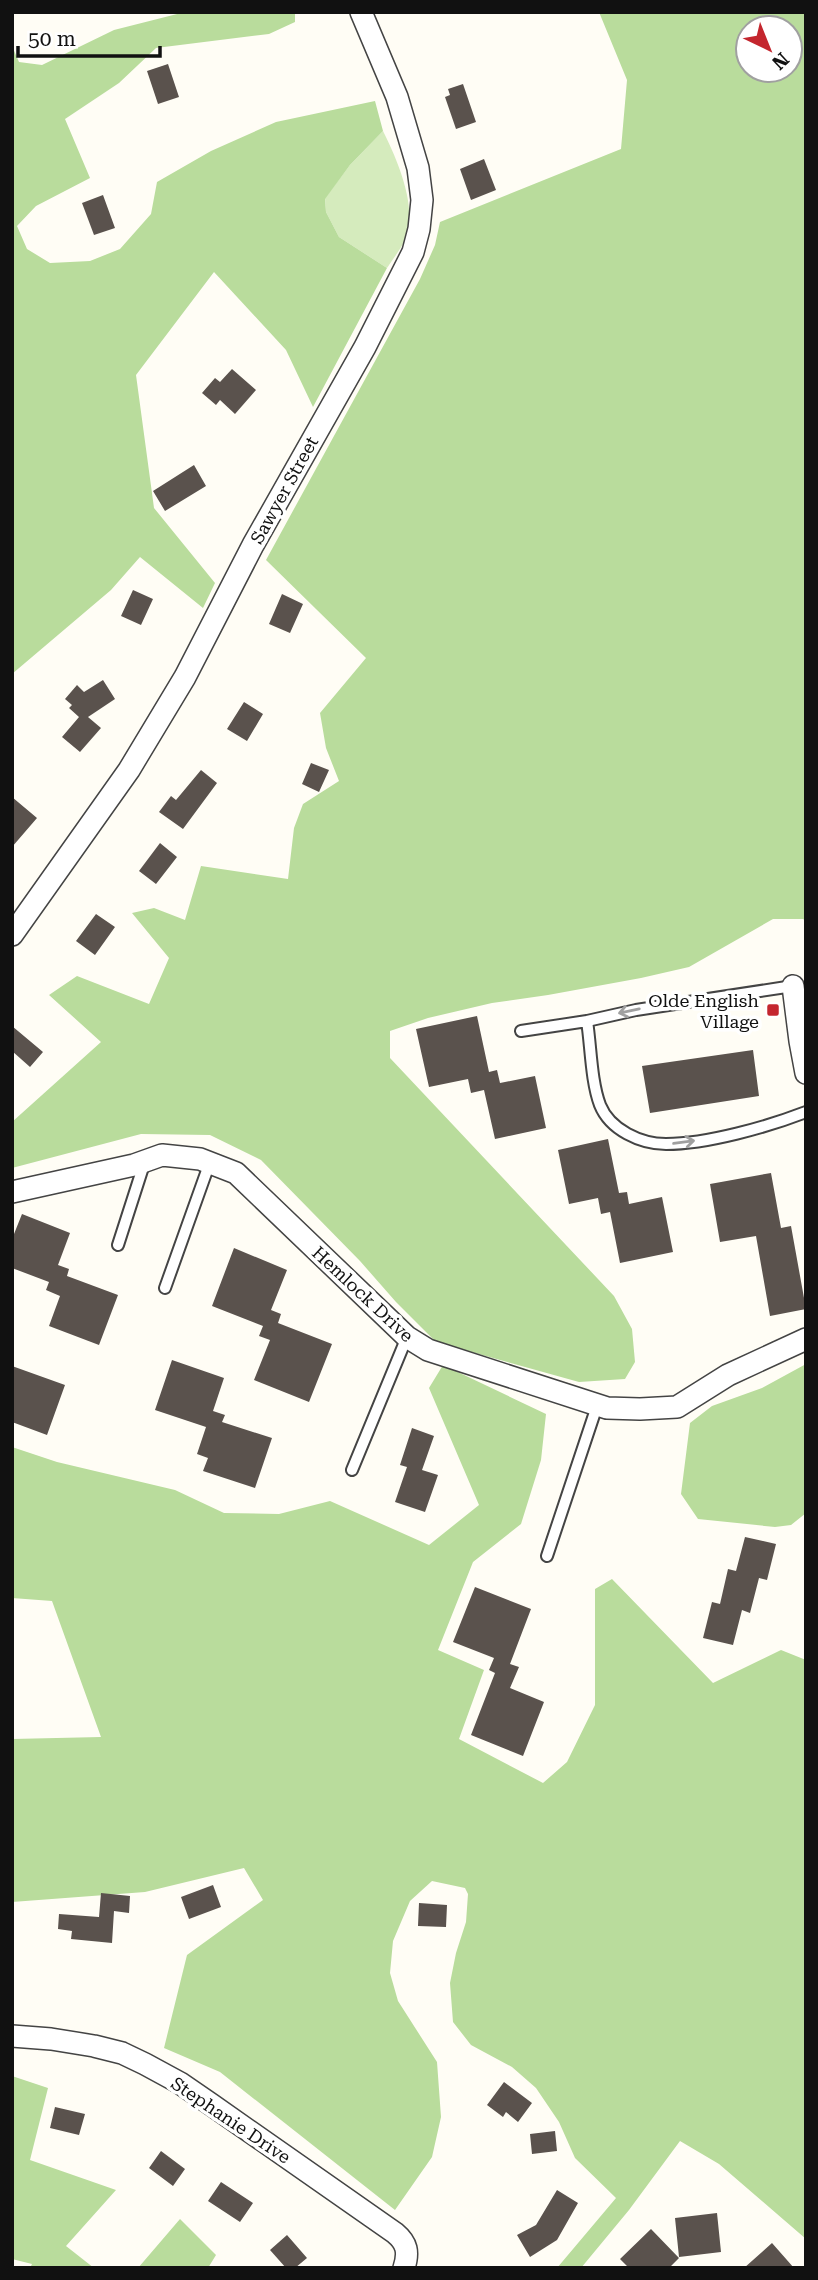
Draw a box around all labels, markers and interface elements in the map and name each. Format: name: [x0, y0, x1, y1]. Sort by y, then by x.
scale bar: [18, 14, 159, 58]
north arrow: [734, 14, 804, 84]
text: 50 m: [28, 27, 76, 51]
text: N: [767, 48, 793, 75]
street label: Sawyer Street: [246, 432, 322, 547]
place label: Olde English Village: [648, 990, 759, 1032]
marker: Olde English Village: [765, 1002, 781, 1018]
one-way arrow: [618, 1005, 641, 1019]
one-way arrow: [673, 1136, 695, 1149]
street label: Hemlock Drive: [308, 1242, 418, 1346]
street label: Stephanie Drive: [167, 2072, 295, 2168]

